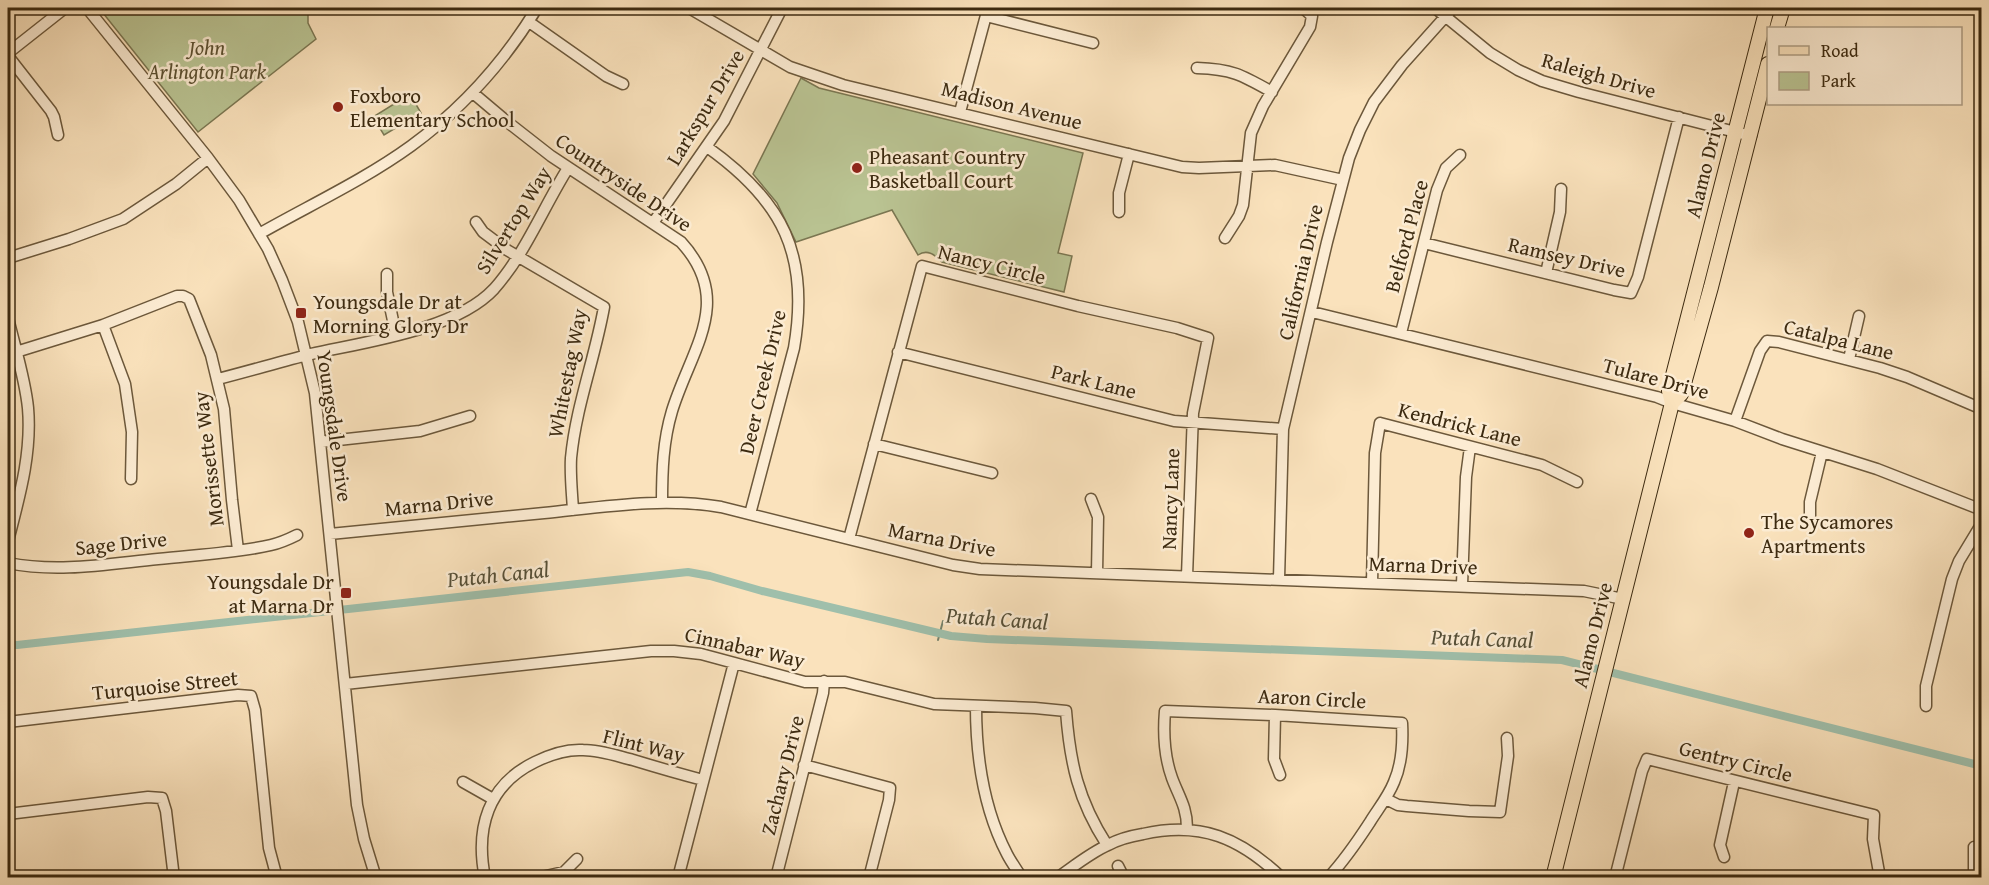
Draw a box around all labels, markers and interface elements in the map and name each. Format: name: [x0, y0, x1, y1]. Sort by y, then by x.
legend: [1767, 27, 1962, 105]
park label: John Arlington Park: [147, 32, 267, 87]
text: Road: [1821, 37, 1859, 64]
street label: Larkspur Drive: [658, 43, 752, 171]
street label: Raleigh Drive: [1538, 44, 1660, 106]
text: Park: [1821, 67, 1857, 94]
street label: Madison Avenue: [938, 73, 1086, 138]
place label: Foxboro Elementary School: [350, 80, 515, 135]
marker: Foxboro Elementary School: [331, 100, 345, 114]
street label: Alamo Drive: [1677, 109, 1733, 221]
street label: Countryside Drive: [549, 125, 699, 239]
place label: Pheasant Country Basketball Court: [869, 141, 1026, 196]
street label: Silvertop Way: [468, 160, 559, 280]
marker: Pheasant Country Basketball Court: [850, 161, 864, 175]
street label: Belford Place: [1376, 176, 1436, 296]
street label: California Drive: [1269, 201, 1331, 343]
street label: Ramsey Drive: [1505, 228, 1629, 286]
street label: Nancy Circle: [935, 236, 1049, 292]
place label: Youngsdale Dr at Morning Glory Dr: [313, 286, 469, 341]
street label: Whitestag Way: [539, 305, 595, 440]
marker: Youngsdale Dr at Morning Glory Dr: [294, 306, 308, 320]
street label: Deer Creek Drive: [730, 306, 794, 457]
street label: Catalpa Lane: [1781, 310, 1897, 368]
street label: Youngsdale Drive: [309, 348, 361, 504]
street label: Tulare Drive: [1599, 349, 1713, 407]
street label: Park Lane: [1048, 355, 1140, 407]
street label: Morissette Way: [184, 389, 232, 528]
street label: Kendrick Lane: [1395, 394, 1525, 454]
street label: Nancy Lane: [1153, 448, 1187, 550]
street label: Marna Drive: [383, 482, 495, 524]
place label: The Sycamores Apartments: [1761, 506, 1893, 561]
street label: Marna Drive: [885, 513, 999, 565]
street label: Sage Drive: [74, 523, 169, 563]
marker: The Sycamores Apartments: [1742, 526, 1756, 540]
street label: Marna Drive: [1368, 548, 1478, 582]
water label: Putah Canal: [444, 553, 551, 595]
place label: Youngsdale Dr at Marna Dr: [207, 566, 334, 621]
street label: Alamo Drive: [1564, 579, 1620, 691]
marker: Youngsdale Dr at Marna Dr: [339, 586, 353, 600]
water label: Putah Canal: [944, 598, 1049, 638]
street label: Cinnabar Way: [682, 618, 809, 676]
water label: Putah Canal: [1429, 620, 1534, 656]
street label: Turquoise Street: [91, 662, 240, 708]
street label: Aaron Circle: [1257, 680, 1367, 716]
street label: Zachary Drive: [752, 712, 812, 838]
street label: Flint Way: [600, 720, 689, 770]
street label: Gentry Circle: [1676, 732, 1796, 790]

